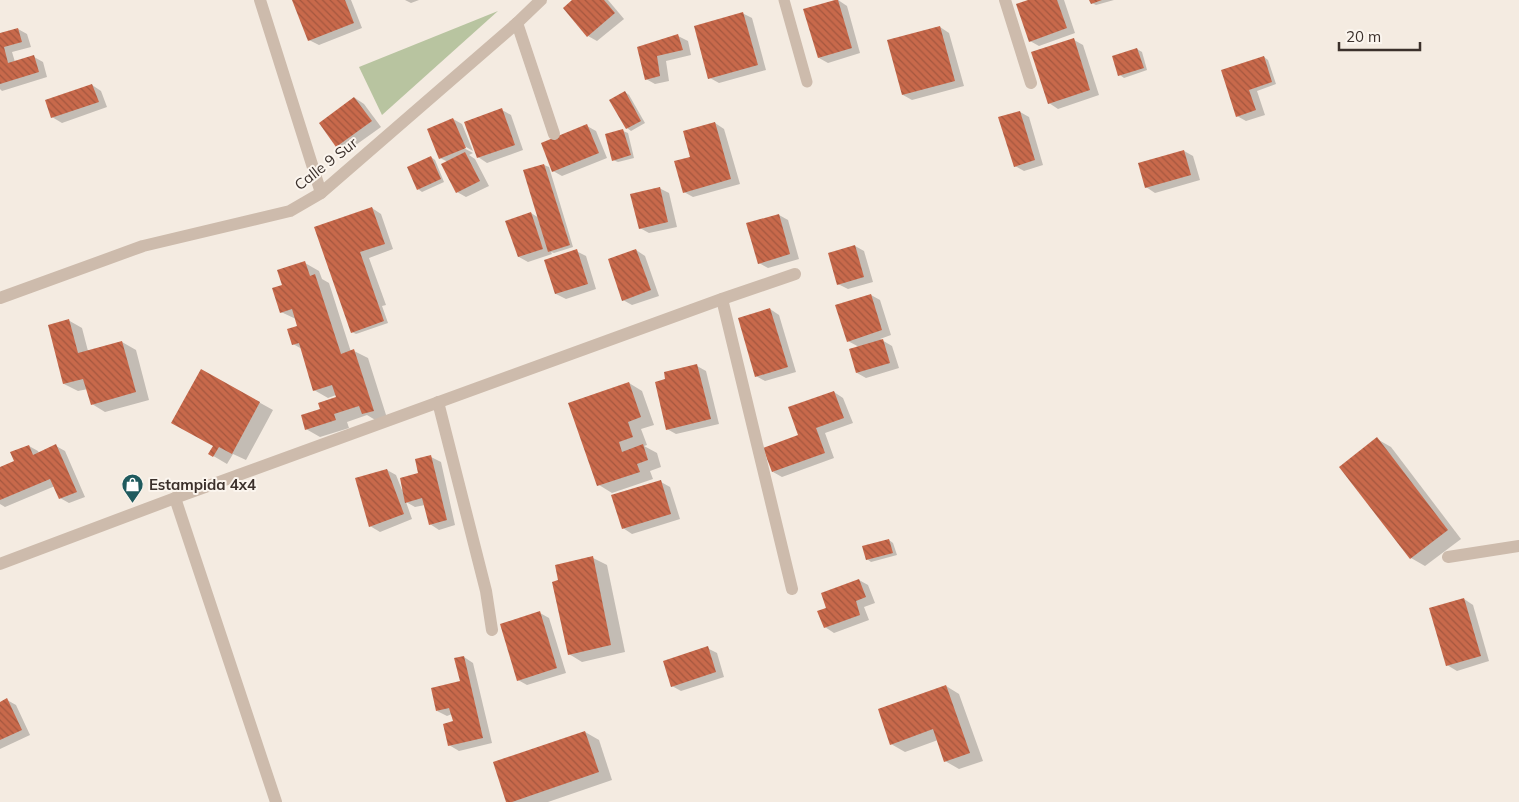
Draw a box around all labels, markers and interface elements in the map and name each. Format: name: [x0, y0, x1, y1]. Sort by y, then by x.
scale bar: [1339, 20, 1420, 52]
text: 20 m: [1346, 27, 1381, 46]
street label: Calle 9 Sur: [290, 133, 361, 194]
shop icon: Estampida 4x4: [121, 473, 145, 504]
place label: Estampida 4x4: [149, 475, 256, 494]

